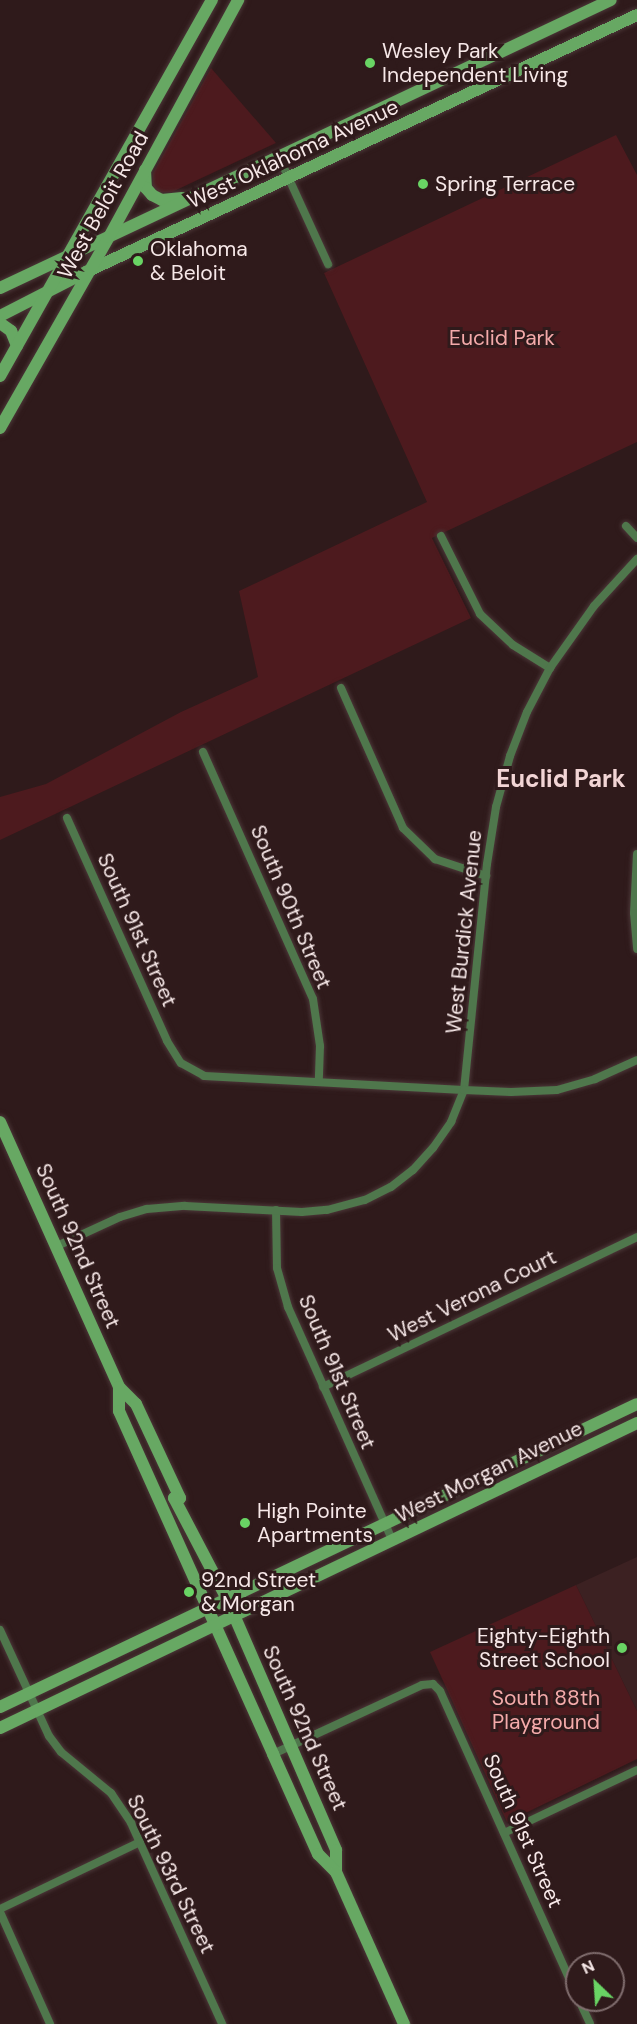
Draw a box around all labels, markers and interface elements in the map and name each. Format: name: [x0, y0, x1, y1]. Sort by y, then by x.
place label: Wesley Park Independent Living: [382, 38, 568, 88]
marker: Wesley Park Independent Living: [363, 56, 377, 70]
street label: West Oklahoma Avenue: [184, 94, 402, 214]
street label: West Beloit Road: [52, 127, 154, 283]
place label: Spring Terrace: [435, 171, 575, 197]
marker: Spring Terrace: [416, 177, 430, 191]
place label: Oklahoma & Beloit: [150, 236, 248, 286]
marker: Oklahoma & Beloit: [131, 254, 145, 268]
park label: Euclid Park: [449, 325, 555, 351]
district label: Euclid Park: [496, 765, 626, 793]
street label: South 90th Street: [245, 821, 337, 993]
street label: West Burdick Avenue: [441, 829, 487, 1035]
street label: South 91st Street: [92, 849, 182, 1011]
street label: South 92nd Street: [30, 1160, 126, 1332]
street label: West Verona Court: [384, 1244, 560, 1348]
street label: South 91st Street: [293, 1291, 381, 1453]
street label: West Morgan Avenue: [391, 1416, 587, 1528]
place label: High Pointe Apartments: [257, 1498, 373, 1548]
marker: High Pointe Apartments: [238, 1516, 252, 1530]
place label: 92nd Street & Morgan: [201, 1567, 316, 1617]
marker: 92nd Street & Morgan: [182, 1585, 196, 1599]
place label: Eighty-Eighth Street School: [477, 1623, 610, 1673]
marker: Eighty-Eighth Street School: [615, 1641, 629, 1655]
street label: South 92nd Street: [257, 1642, 353, 1814]
park label: South 88th Playground: [492, 1685, 600, 1735]
street label: South 91st Street: [478, 1750, 568, 1912]
street label: South 93rd Street: [122, 1791, 220, 1957]
north arrow: [565, 1952, 625, 2012]
text: N: [578, 1955, 598, 1979]

